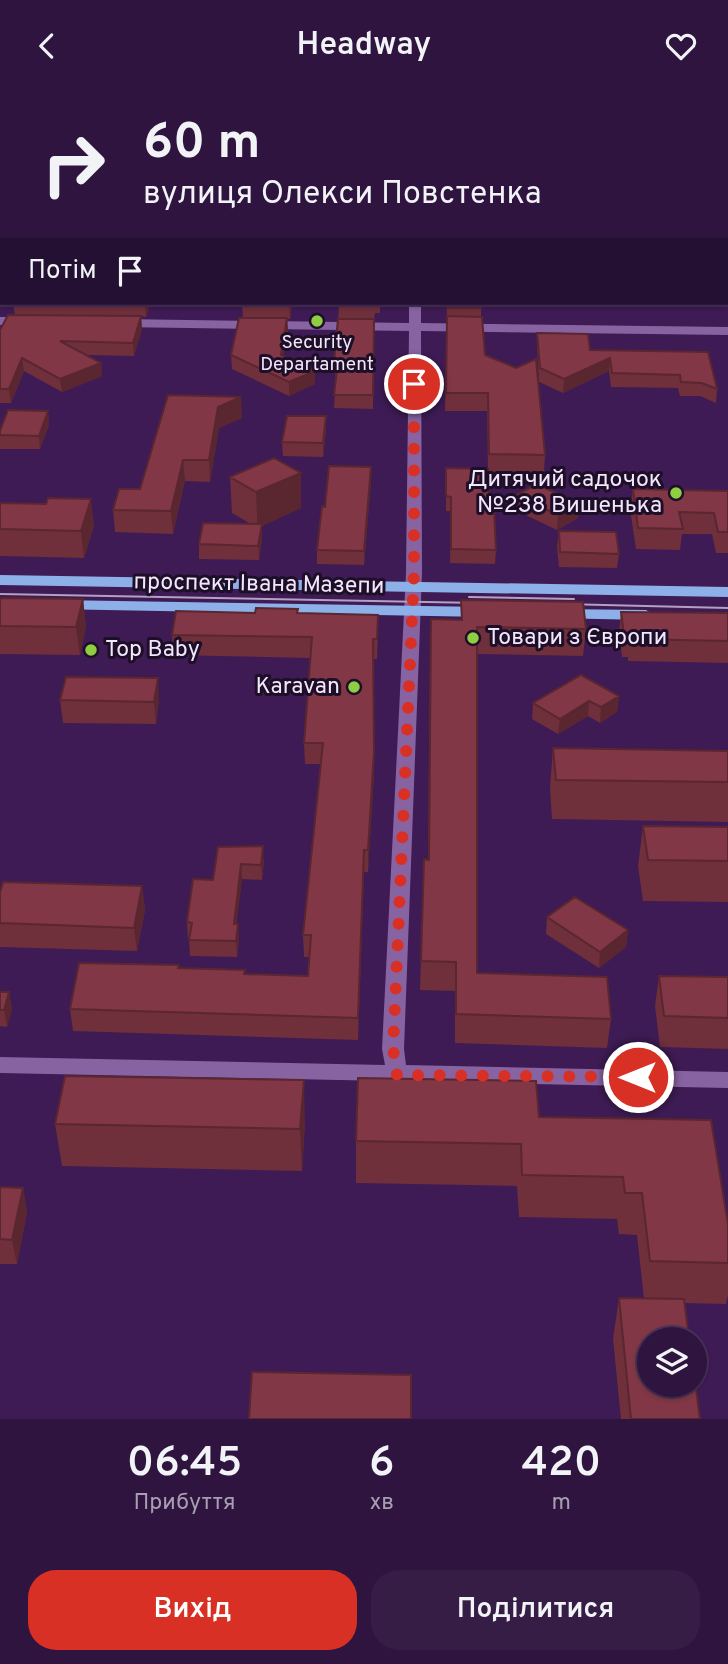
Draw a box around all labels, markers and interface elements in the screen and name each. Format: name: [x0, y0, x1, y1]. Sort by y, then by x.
text: Headway: [297, 26, 431, 66]
icon: back: [28, 27, 66, 65]
icon: heart: [662, 27, 700, 65]
text: 60 m: [143, 114, 261, 176]
icon: right: [28, 119, 119, 210]
text: вулиця Олекси Повстенка: [143, 175, 542, 215]
icon: arrive: [111, 252, 149, 290]
text: Потім: [28, 255, 97, 288]
marker: Security Departament: [309, 313, 325, 329]
place label: Security Departament: [260, 331, 374, 377]
pin: [384, 354, 444, 414]
icon: arrive: [395, 365, 433, 403]
place label: Дитячий садочок №238 Вишенька: [468, 466, 662, 521]
marker: Дитячий садочок №238 Вишенька: [668, 485, 684, 501]
street label: проспект Івана Мазепи: [133, 568, 385, 602]
place label: Товари з Європи: [487, 624, 667, 653]
marker: Товари з Європи: [465, 630, 481, 646]
place label: Top Baby: [105, 636, 200, 665]
marker: Top Baby: [83, 642, 99, 658]
place label: Karavan: [256, 673, 340, 702]
marker: Karavan: [346, 679, 362, 695]
position arrow: [601, 1040, 675, 1114]
map controls: [637, 1327, 707, 1397]
button: layers: [637, 1327, 707, 1397]
text: 06:45: [127, 1438, 242, 1491]
text: 6: [369, 1438, 395, 1491]
text: 420: [521, 1438, 601, 1491]
text: Прибуття: [133, 1489, 236, 1518]
text: хв: [369, 1489, 394, 1518]
text: m: [552, 1489, 571, 1518]
button: Вихід: [28, 1570, 357, 1650]
button: Поділитися: [371, 1570, 700, 1650]

